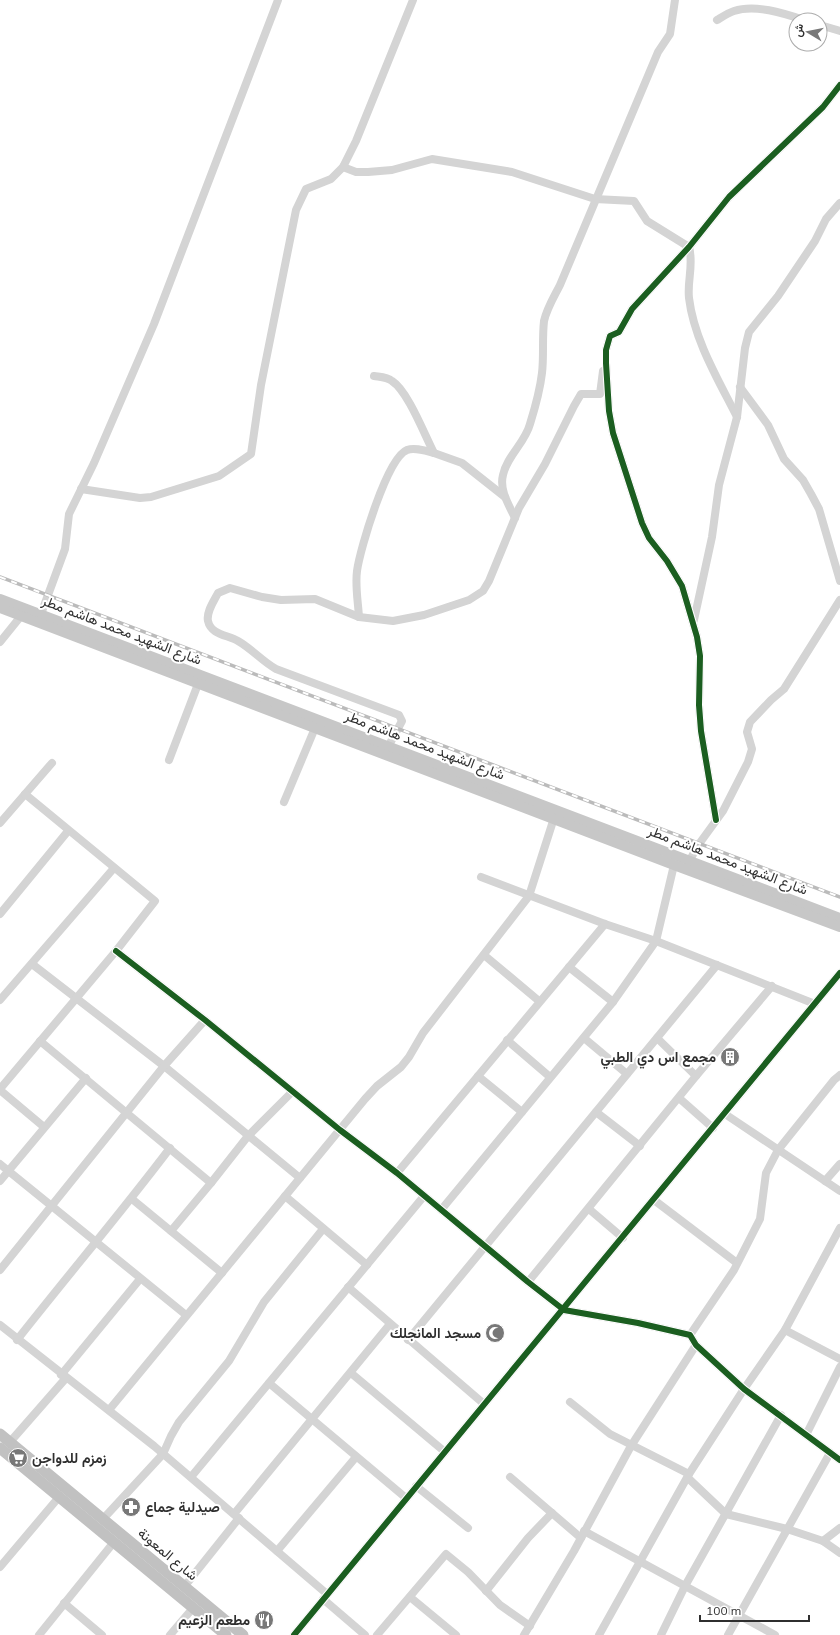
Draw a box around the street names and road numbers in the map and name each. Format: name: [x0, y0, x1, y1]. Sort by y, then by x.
street label: شارع الشهيد محمد هاشم مطر: [38, 591, 204, 671]
street label: شارع الشهيد محمد هاشم مطر: [341, 706, 507, 786]
street label: شارع الشهيد محمد هاشم مطر: [644, 821, 810, 901]
street label: شارع المعونة: [133, 1524, 202, 1586]

